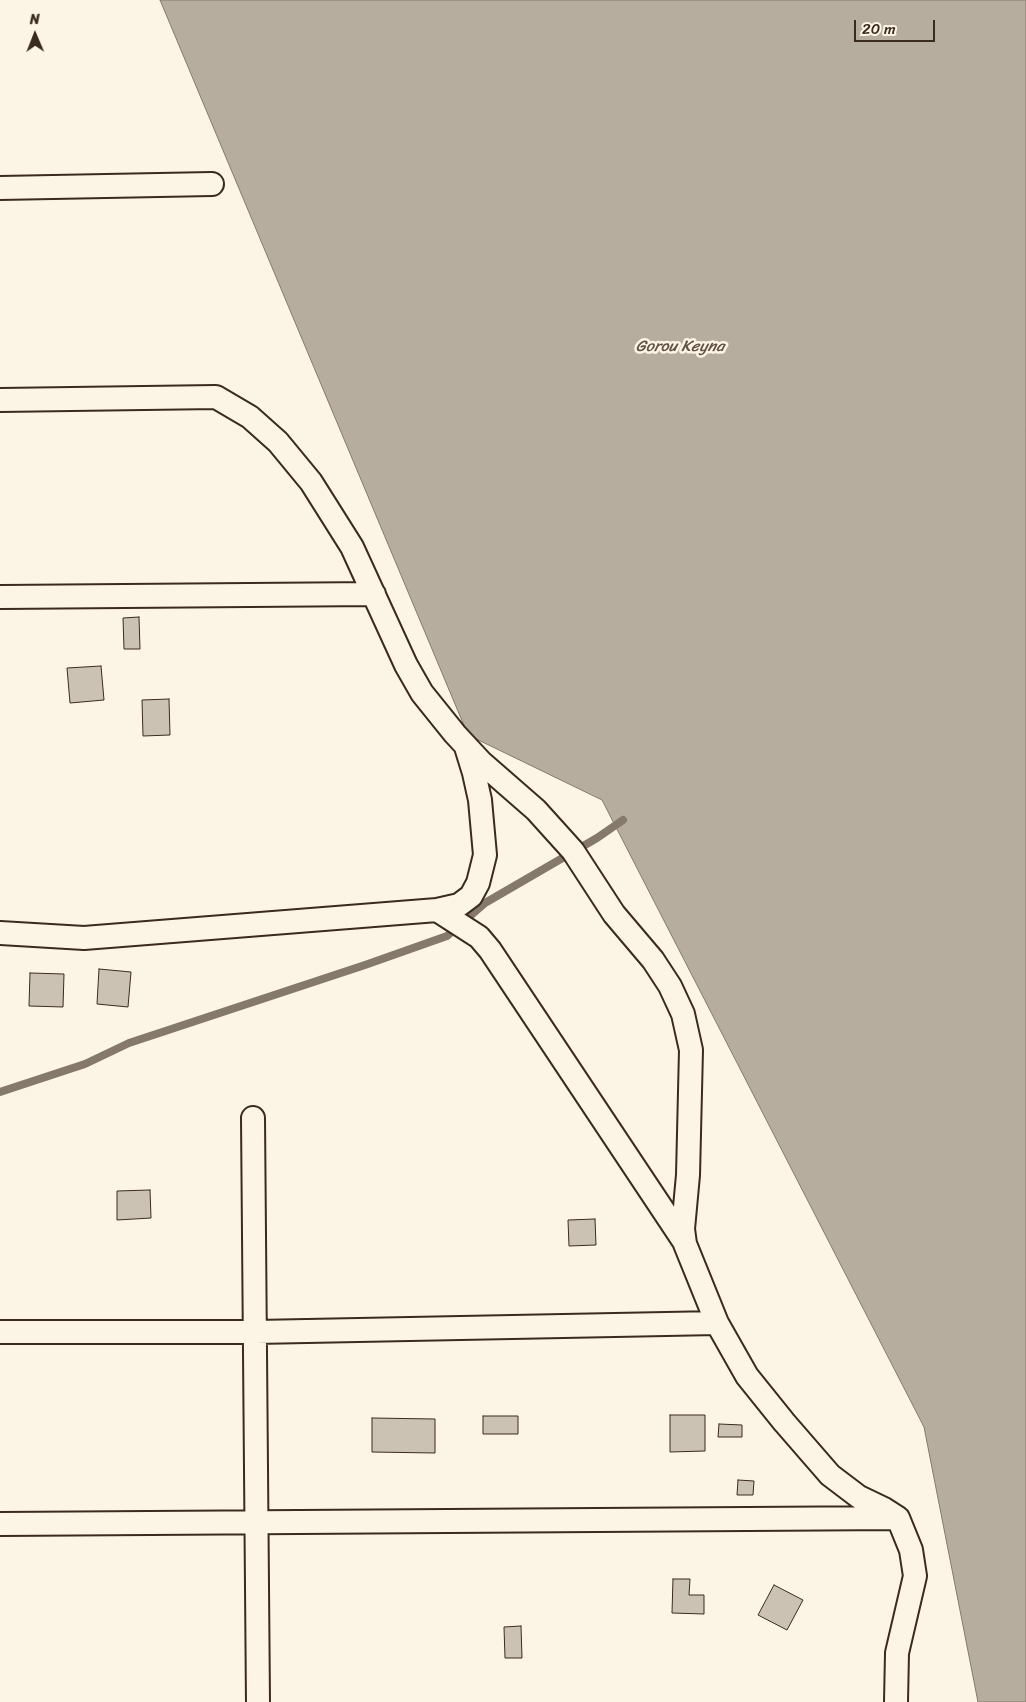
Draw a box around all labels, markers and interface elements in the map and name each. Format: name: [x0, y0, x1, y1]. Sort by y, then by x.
text: N: [30, 7, 40, 32]
north arrow: [10, 10, 60, 60]
scale bar: [856, 10, 937, 42]
text: 20 m: [862, 16, 896, 42]
water label: Gorou Keyna: [636, 337, 724, 357]

